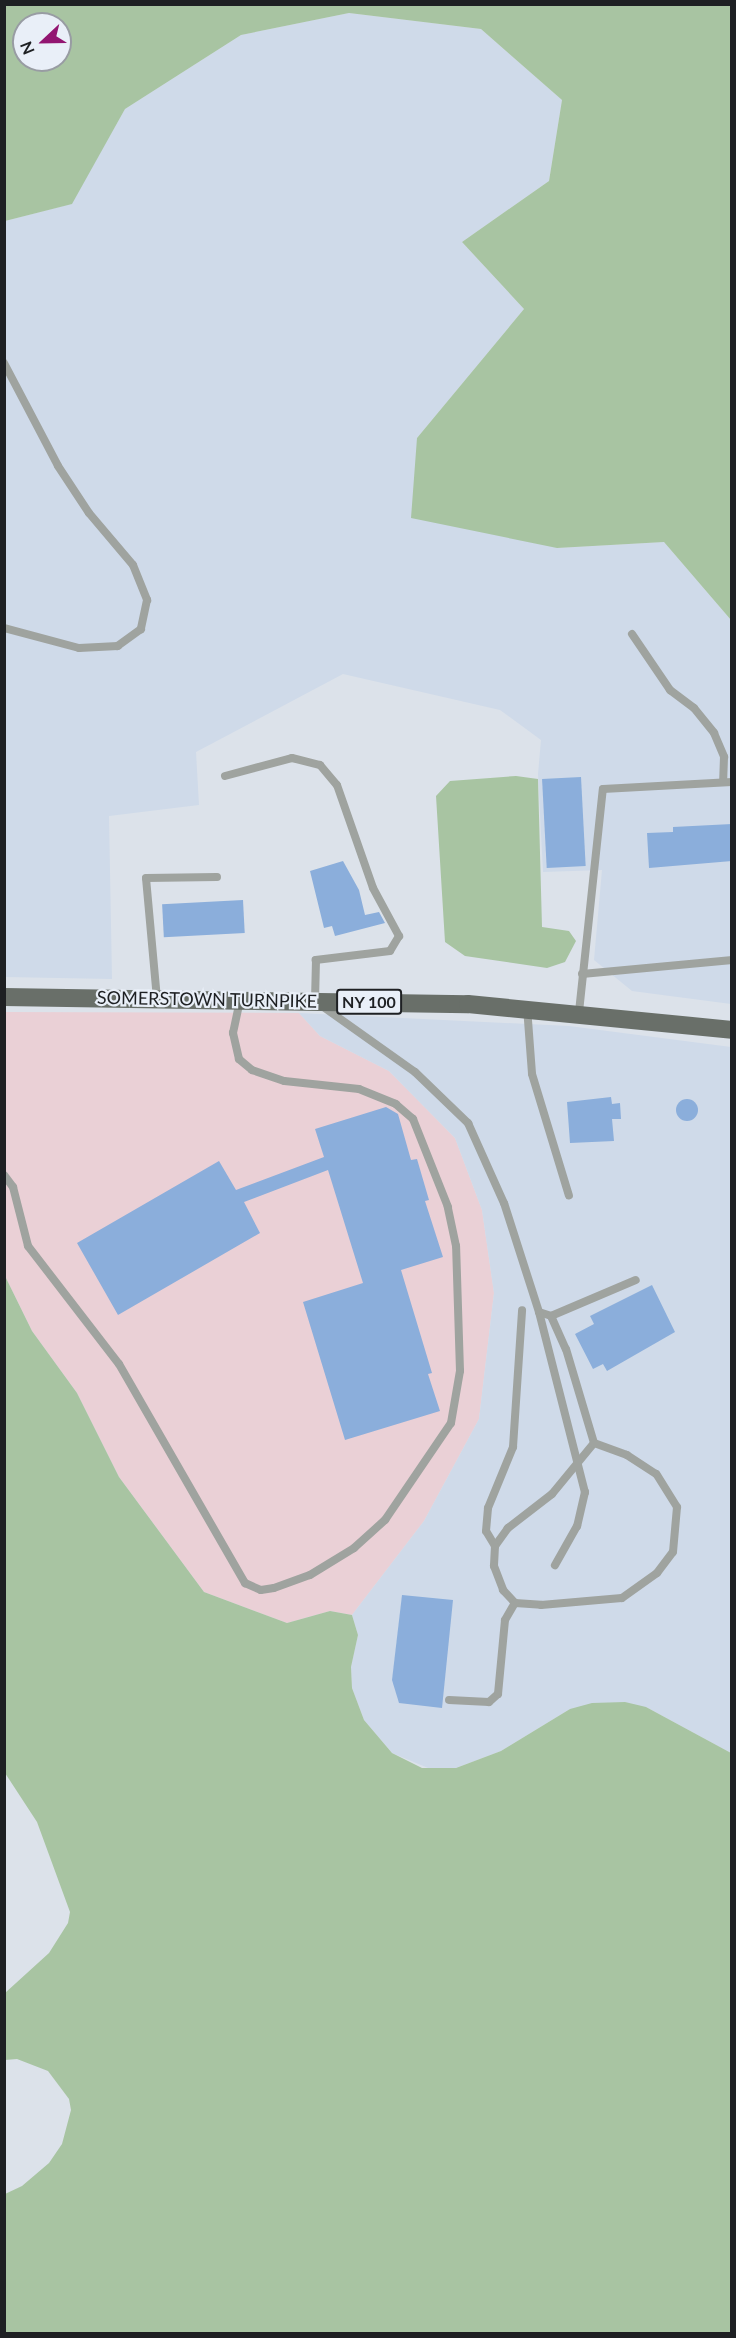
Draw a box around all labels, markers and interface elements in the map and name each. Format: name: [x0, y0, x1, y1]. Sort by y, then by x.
north arrow: [12, 12, 72, 72]
text: N: [16, 39, 38, 57]
street label: SOMERSTOWN TURNPIKE: [97, 986, 317, 1012]
road number: NY 100: [334, 989, 404, 1015]

